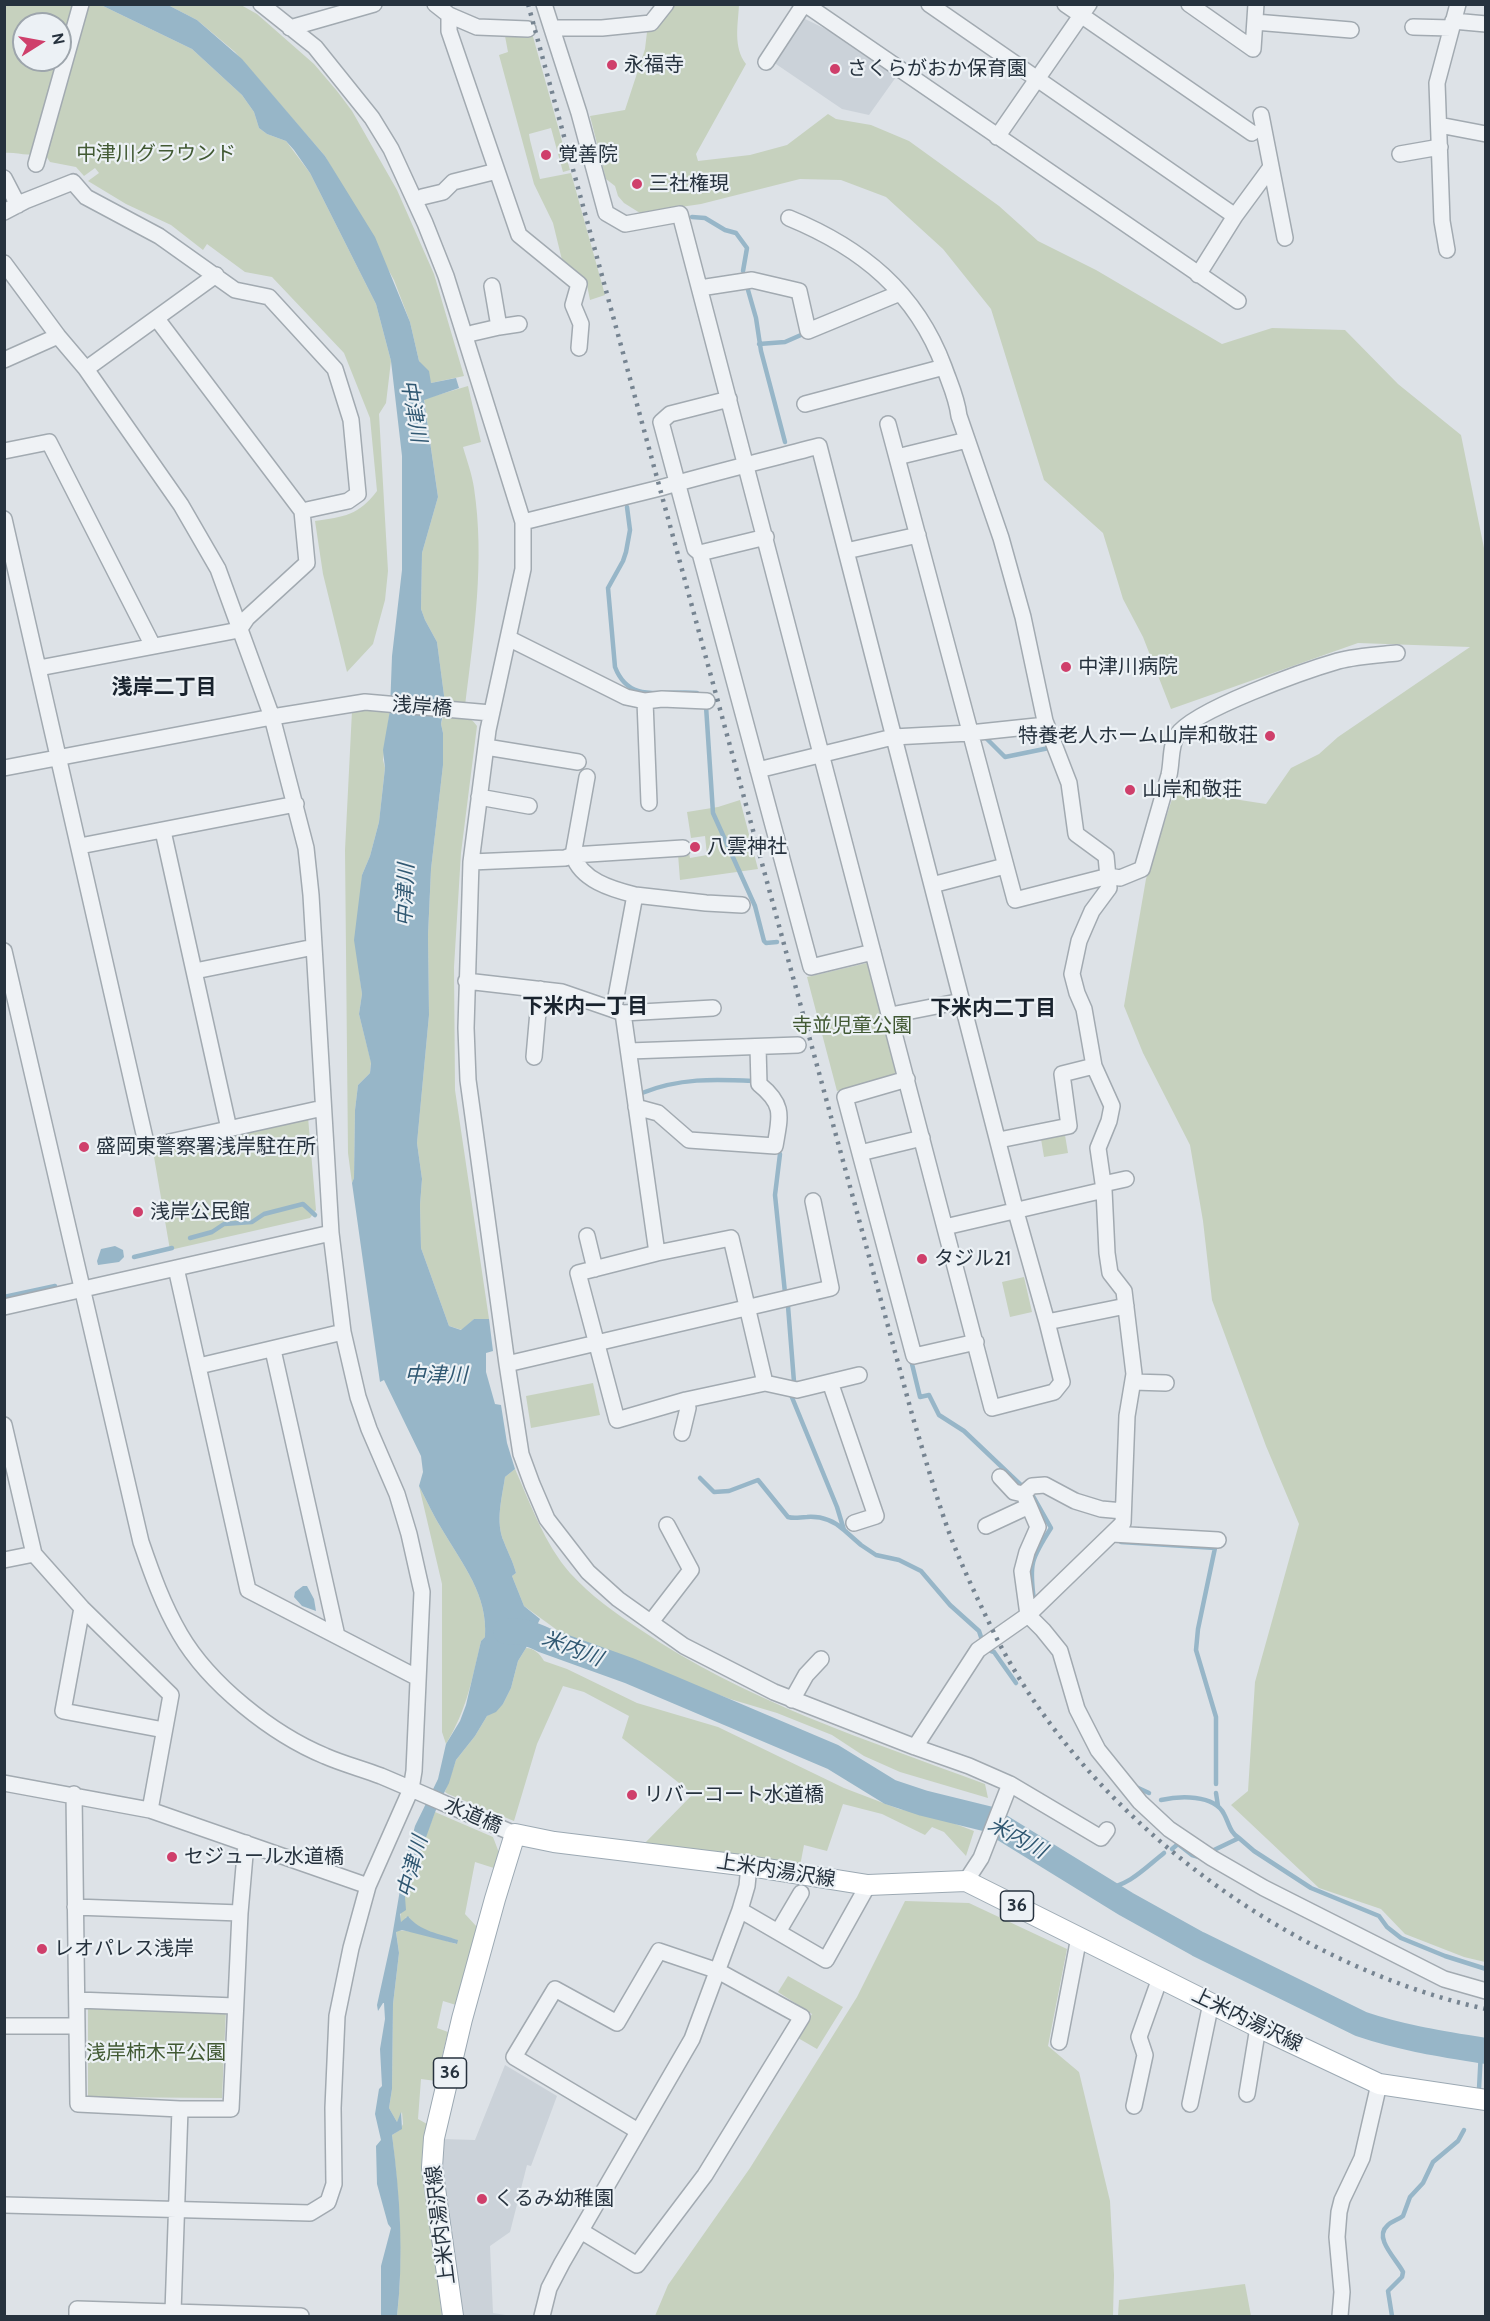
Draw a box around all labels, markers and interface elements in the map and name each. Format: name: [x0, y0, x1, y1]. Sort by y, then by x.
north arrow: [12, 12, 72, 72]
text: N: [48, 31, 69, 46]
place label: 永福寺: [624, 53, 684, 77]
place label: さくらがおか保育園: [847, 57, 1027, 81]
marker: 永福寺: [605, 58, 619, 72]
marker: さくらがおか保育園: [828, 62, 842, 76]
park label: 中津川グラウンド: [76, 142, 236, 166]
place label: 覚善院: [558, 143, 618, 167]
marker: 覚善院: [539, 148, 553, 162]
place label: 三社権現: [649, 172, 729, 196]
marker: 三社権現: [630, 177, 644, 191]
water label: 中津川: [395, 378, 431, 444]
place label: 中津川病院: [1078, 655, 1178, 679]
marker: 中津川病院: [1059, 660, 1073, 674]
district label: 浅岸二丁目: [112, 675, 216, 701]
street label: 浅岸橋: [391, 692, 453, 722]
place label: 特養老人ホーム山岸和敬荘: [1018, 724, 1258, 748]
marker: 特養老人ホーム山岸和敬荘: [1263, 729, 1277, 743]
place label: 山岸和敬荘: [1142, 778, 1242, 802]
marker: 山岸和敬荘: [1123, 783, 1137, 797]
place label: 八雲神社: [707, 835, 787, 859]
marker: 八雲神社: [688, 840, 702, 854]
water label: 中津川: [392, 863, 420, 927]
district label: 下米内一丁目: [522, 994, 648, 1020]
district label: 下米内二丁目: [930, 996, 1056, 1022]
park label: 寺並児童公園: [792, 1014, 912, 1038]
place label: 盛岡東警察署浅岸駐在所: [96, 1135, 316, 1159]
marker: 盛岡東警察署浅岸駐在所: [77, 1140, 91, 1154]
place label: 浅岸公民館: [150, 1200, 250, 1224]
marker: 浅岸公民館: [131, 1205, 145, 1219]
place label: タジル21: [934, 1247, 1011, 1271]
marker: タジル21: [915, 1252, 929, 1266]
water label: 中津川: [405, 1363, 467, 1389]
water label: 米内川: [538, 1626, 606, 1672]
place label: リバーコート水道橋: [644, 1783, 824, 1807]
marker: リバーコート水道橋: [625, 1788, 639, 1802]
street label: 水道橋: [441, 1793, 505, 1839]
water label: 米内川: [983, 1812, 1051, 1864]
water label: 中津川: [393, 1833, 433, 1901]
place label: セジュール水道橋: [184, 1845, 344, 1869]
marker: セジュール水道橋: [165, 1850, 179, 1864]
street label: 上米内湯沢線: [715, 1850, 837, 1892]
road number: 36: [1000, 1891, 1034, 1921]
place label: レオパレス浅岸: [54, 1937, 194, 1961]
marker: レオパレス浅岸: [35, 1942, 49, 1956]
street label: 上米内湯沢線: [1188, 1983, 1306, 2057]
park label: 浅岸柿木平公園: [86, 2041, 226, 2065]
road number: 36: [434, 2058, 466, 2088]
street label: 上米内湯沢線: [422, 2164, 460, 2286]
place label: くるみ幼稚園: [494, 2187, 614, 2211]
marker: くるみ幼稚園: [475, 2192, 489, 2206]

